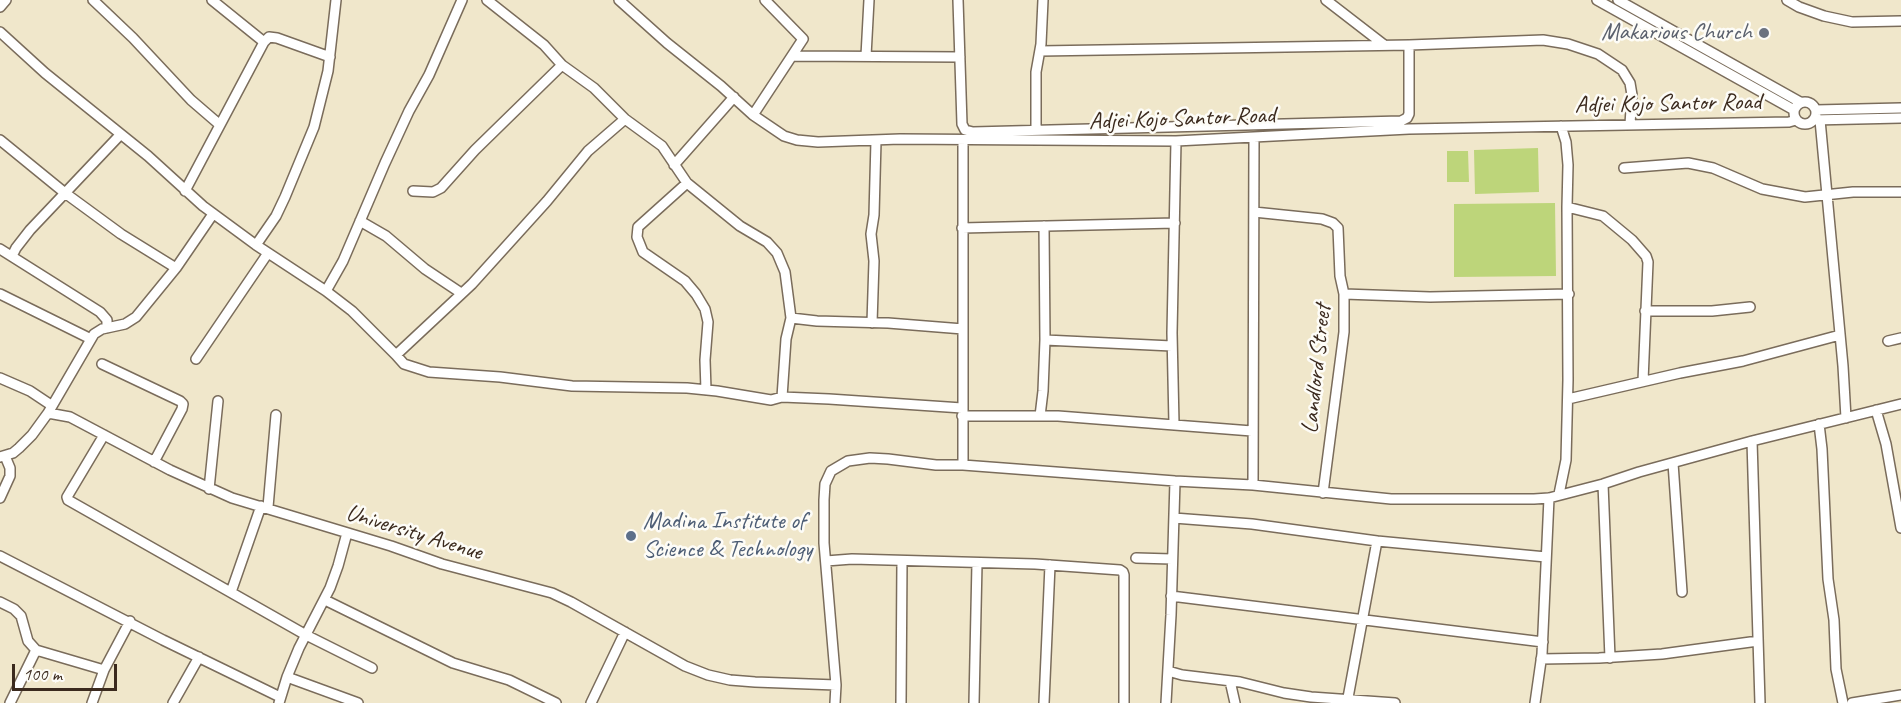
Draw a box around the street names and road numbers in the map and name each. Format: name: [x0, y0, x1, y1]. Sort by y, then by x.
street label: Adjei Kojo Santor Road: [1575, 88, 1761, 120]
street label: Adjei Kojo Santor Road: [1088, 101, 1276, 137]
street label: Landlord Street: [1296, 303, 1338, 435]
street label: University Avenue: [342, 499, 486, 567]

